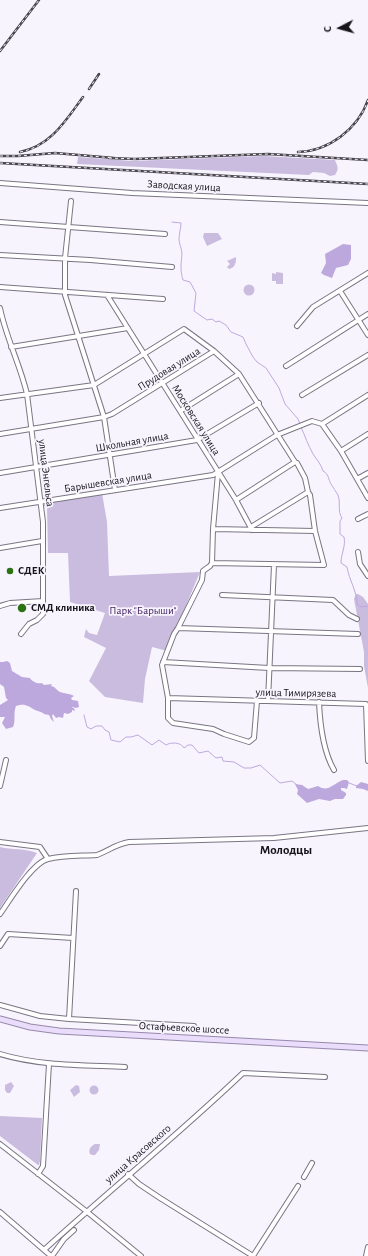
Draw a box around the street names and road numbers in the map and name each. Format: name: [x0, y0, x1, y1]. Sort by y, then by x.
street label: Заводская улица: [147, 177, 221, 195]
street label: Прудовая улица: [135, 345, 203, 393]
street label: Московская улица: [169, 382, 223, 458]
street label: Школьная улица: [95, 429, 169, 455]
street label: улица Энгельса: [35, 439, 57, 507]
street label: Барышевская улица: [63, 469, 153, 495]
street label: улица Тимирязева: [256, 686, 336, 700]
street label: Остафьевское шоссе: [138, 1019, 230, 1037]
street label: улица Красовского: [102, 1122, 174, 1186]

